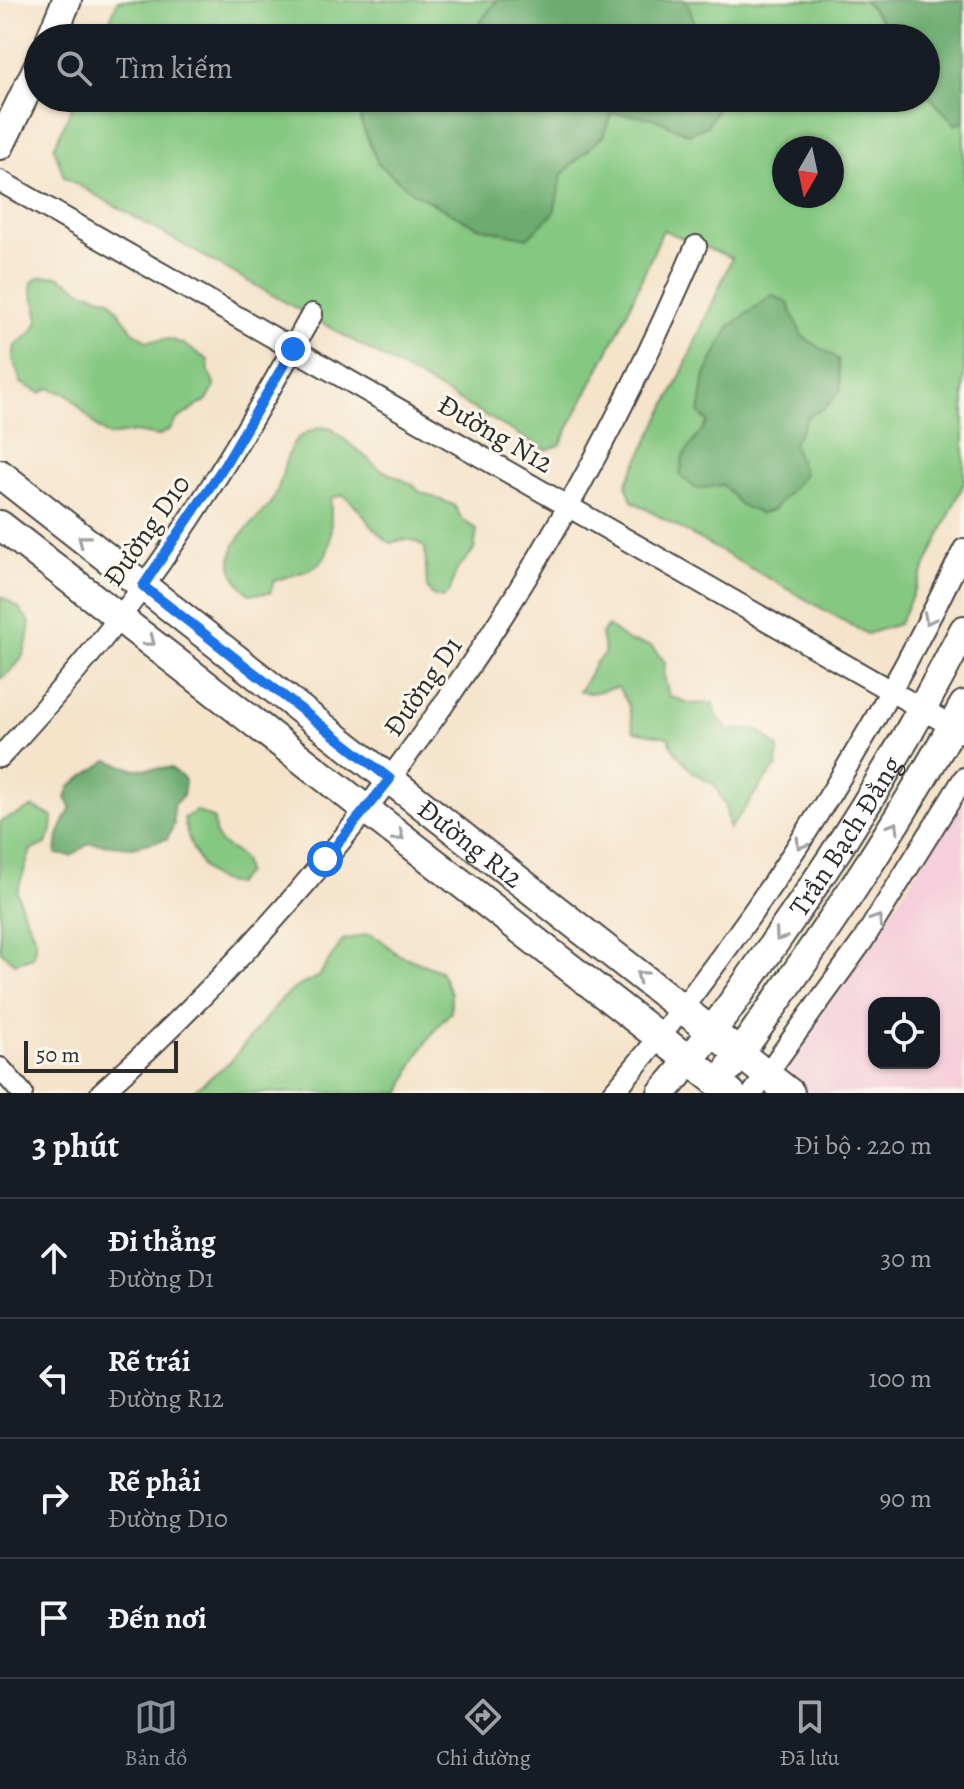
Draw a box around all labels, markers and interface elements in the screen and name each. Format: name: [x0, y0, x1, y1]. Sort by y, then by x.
search box: [24, 24, 940, 112]
icon: search: [52, 46, 96, 90]
text: Tìm kiếm: [116, 48, 233, 88]
north arrow: [772, 136, 844, 208]
route end: [275, 331, 311, 367]
street label: Đường N12: [431, 385, 560, 482]
street label: Đường D10: [94, 467, 199, 594]
one-way arrow: [77, 535, 92, 549]
one-way arrow: [924, 610, 939, 625]
street label: Đường D1: [375, 629, 471, 744]
one-way arrow: [141, 632, 156, 646]
street label: Trần Bạch Đằng: [780, 749, 911, 924]
street label: Đường R12: [409, 790, 531, 897]
one-way arrow: [884, 821, 900, 836]
one-way arrow: [390, 826, 405, 840]
one-way arrow: [795, 836, 810, 850]
route start: [307, 841, 343, 877]
one-way arrow: [867, 914, 882, 928]
one-way arrow: [775, 928, 790, 942]
one-way arrow: [635, 971, 650, 985]
map controls: [868, 997, 940, 1069]
button: locate: [868, 997, 940, 1069]
scale bar: [24, 1037, 178, 1073]
text: 50 m: [36, 1040, 80, 1070]
text: 3 phút: [32, 1122, 119, 1169]
text: Đi bộ · 220 m: [794, 1128, 932, 1163]
text: Đi thẳng: [108, 1221, 216, 1261]
icon: ahead: [32, 1236, 76, 1280]
text: 30 m: [881, 1241, 932, 1276]
text: Đường D1: [108, 1261, 214, 1296]
text: Rẽ trái: [108, 1341, 191, 1381]
icon: left: [32, 1356, 76, 1400]
text: 100 m: [869, 1361, 932, 1396]
text: Đường R12: [108, 1381, 224, 1416]
text: Rẽ phải: [108, 1461, 201, 1501]
icon: right: [32, 1476, 76, 1520]
text: 90 m: [880, 1481, 932, 1516]
text: Đường D10: [108, 1501, 228, 1536]
icon: arrive: [32, 1596, 76, 1640]
text: Đến nơi: [108, 1598, 207, 1638]
tab: Bản đồ: [125, 1695, 187, 1773]
tab: Chỉ đường: [436, 1695, 531, 1773]
tab: Đã lưu: [780, 1695, 839, 1773]

